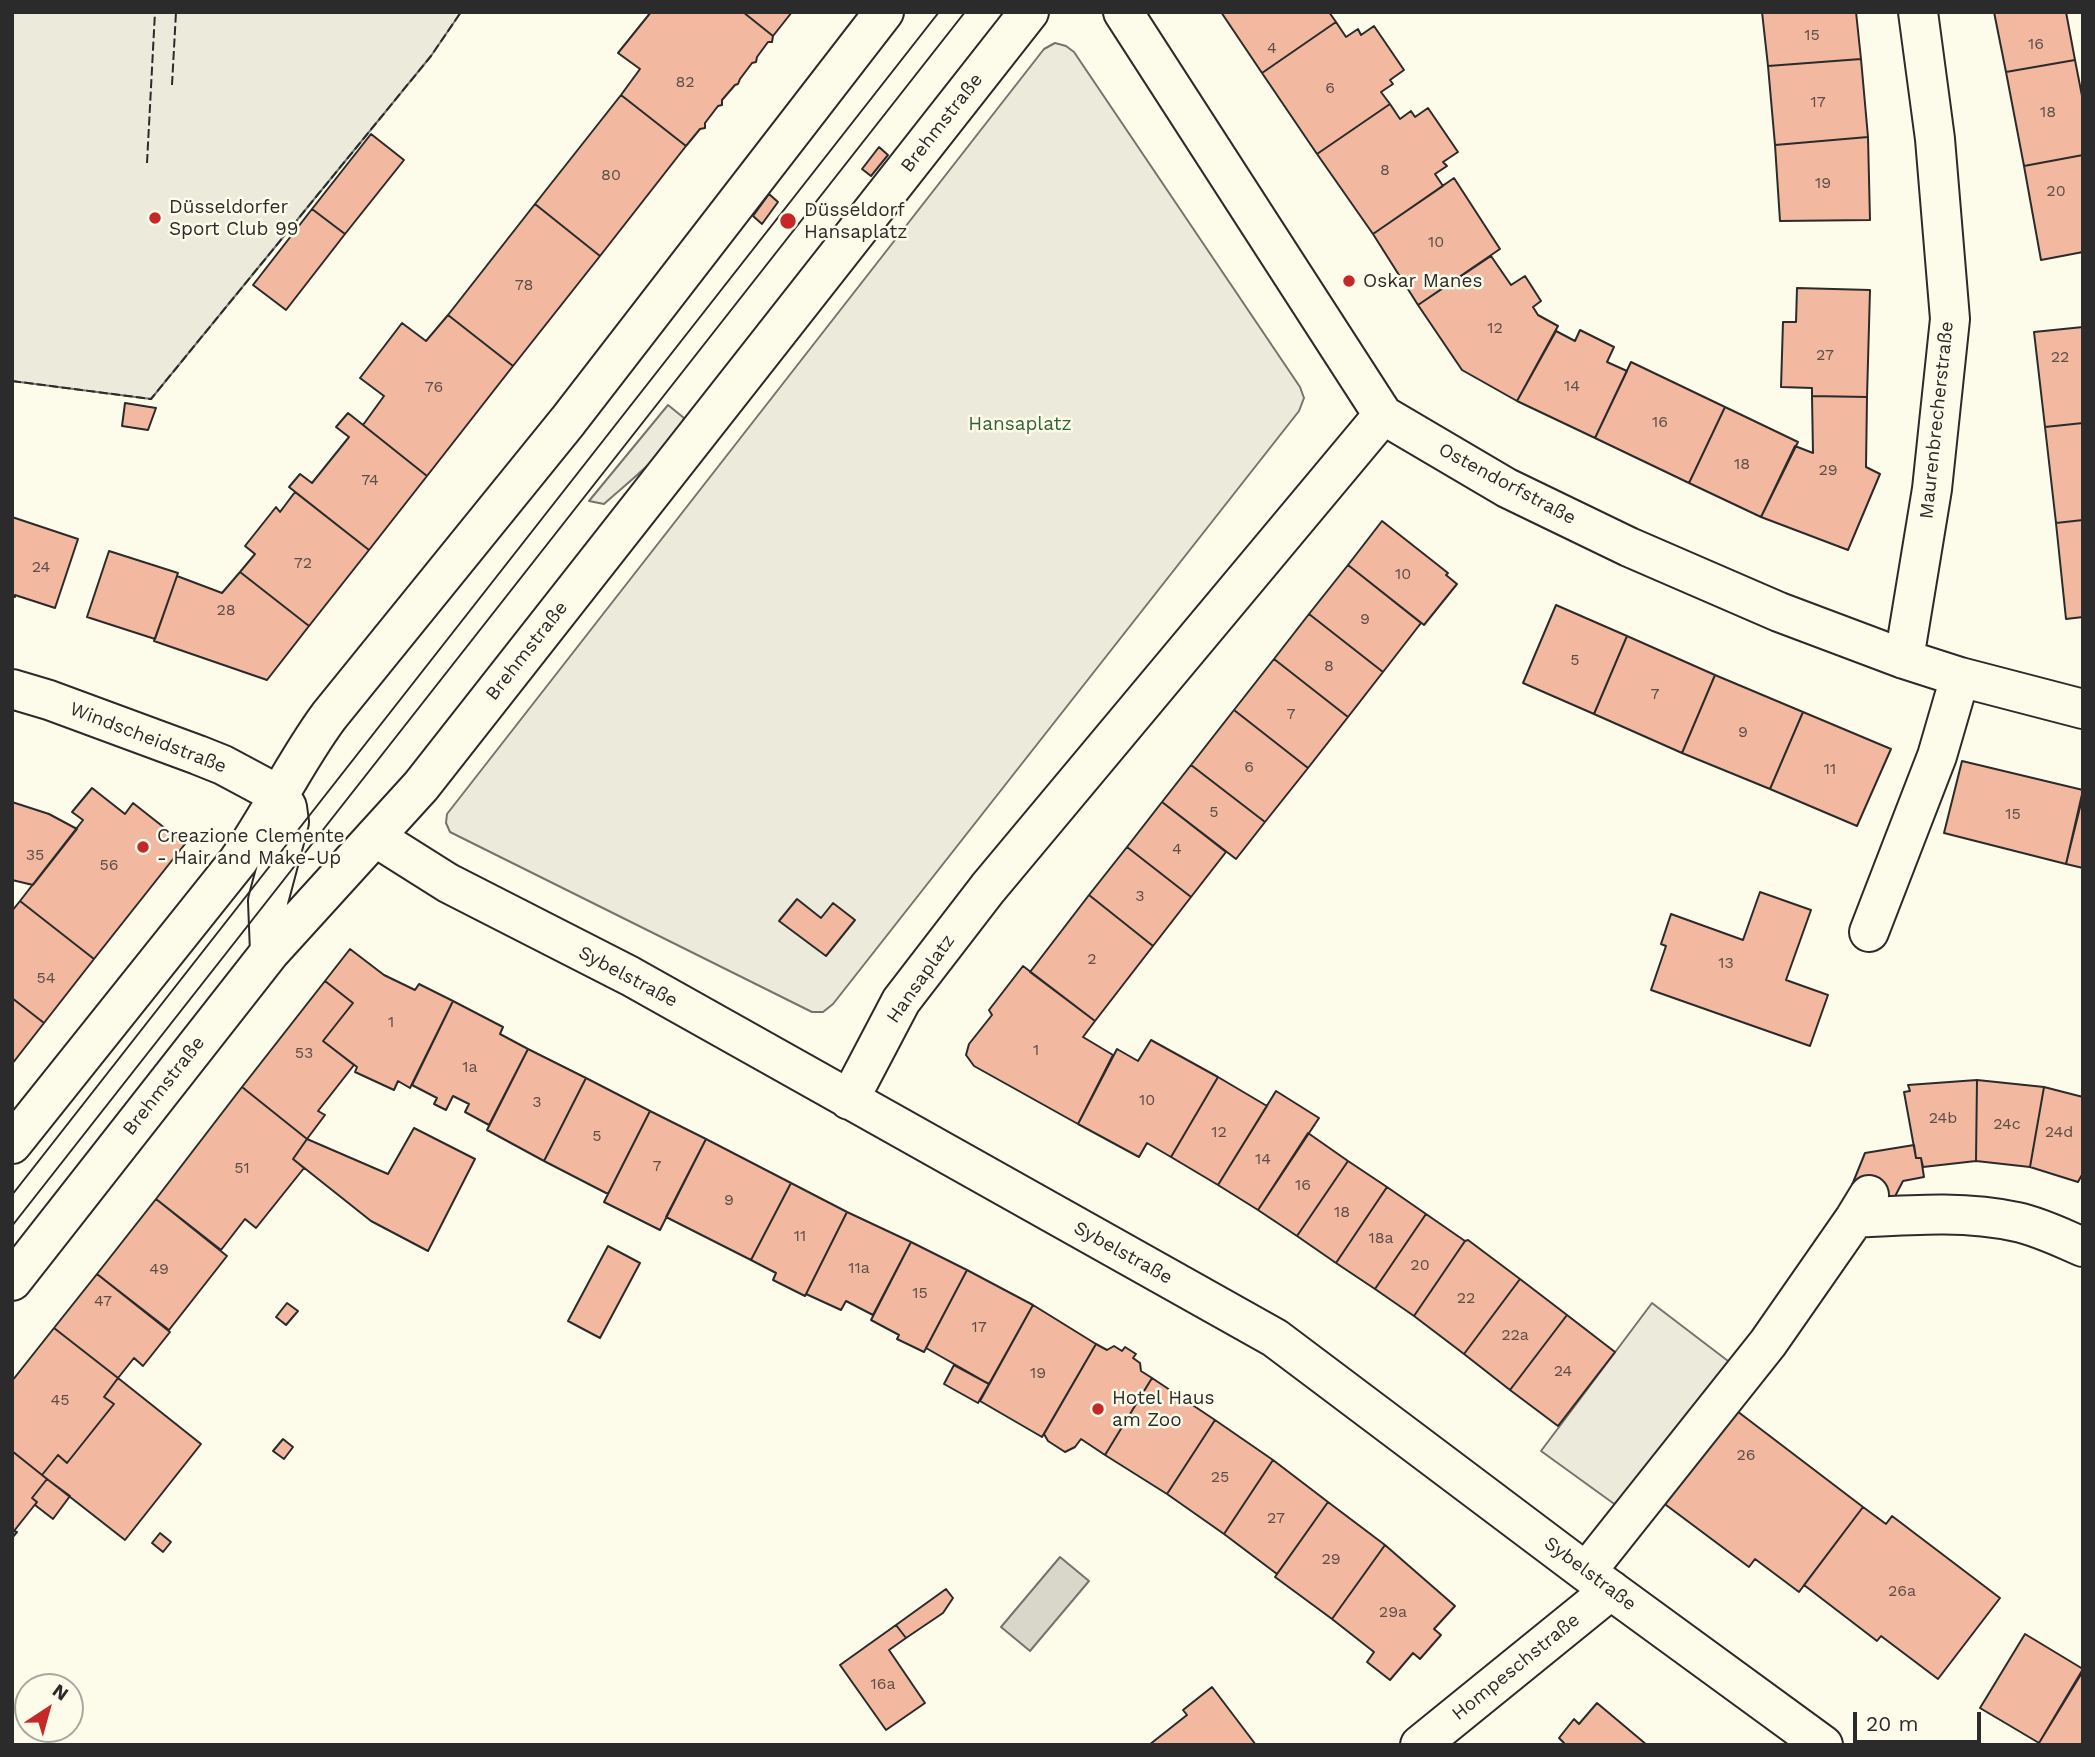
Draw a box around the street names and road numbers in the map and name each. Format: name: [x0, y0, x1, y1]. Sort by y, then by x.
street label: Brehmstraße: [896, 69, 988, 177]
street label: Maurenbrecherstraße: [1915, 320, 1959, 520]
street label: Ostendorfstraße: [1434, 438, 1580, 530]
street label: Brehmstraße: [481, 597, 573, 705]
street label: Windscheidstraße: [66, 698, 230, 778]
street label: Hansaplatz: [882, 930, 960, 1028]
street label: Sybelstraße: [574, 941, 682, 1013]
street label: Brehmstraße: [118, 1032, 210, 1140]
street label: Sybelstraße: [1070, 1217, 1176, 1289]
street label: Sybelstraße: [1540, 1532, 1640, 1616]
street label: Hompeschstraße: [1448, 1609, 1584, 1725]

